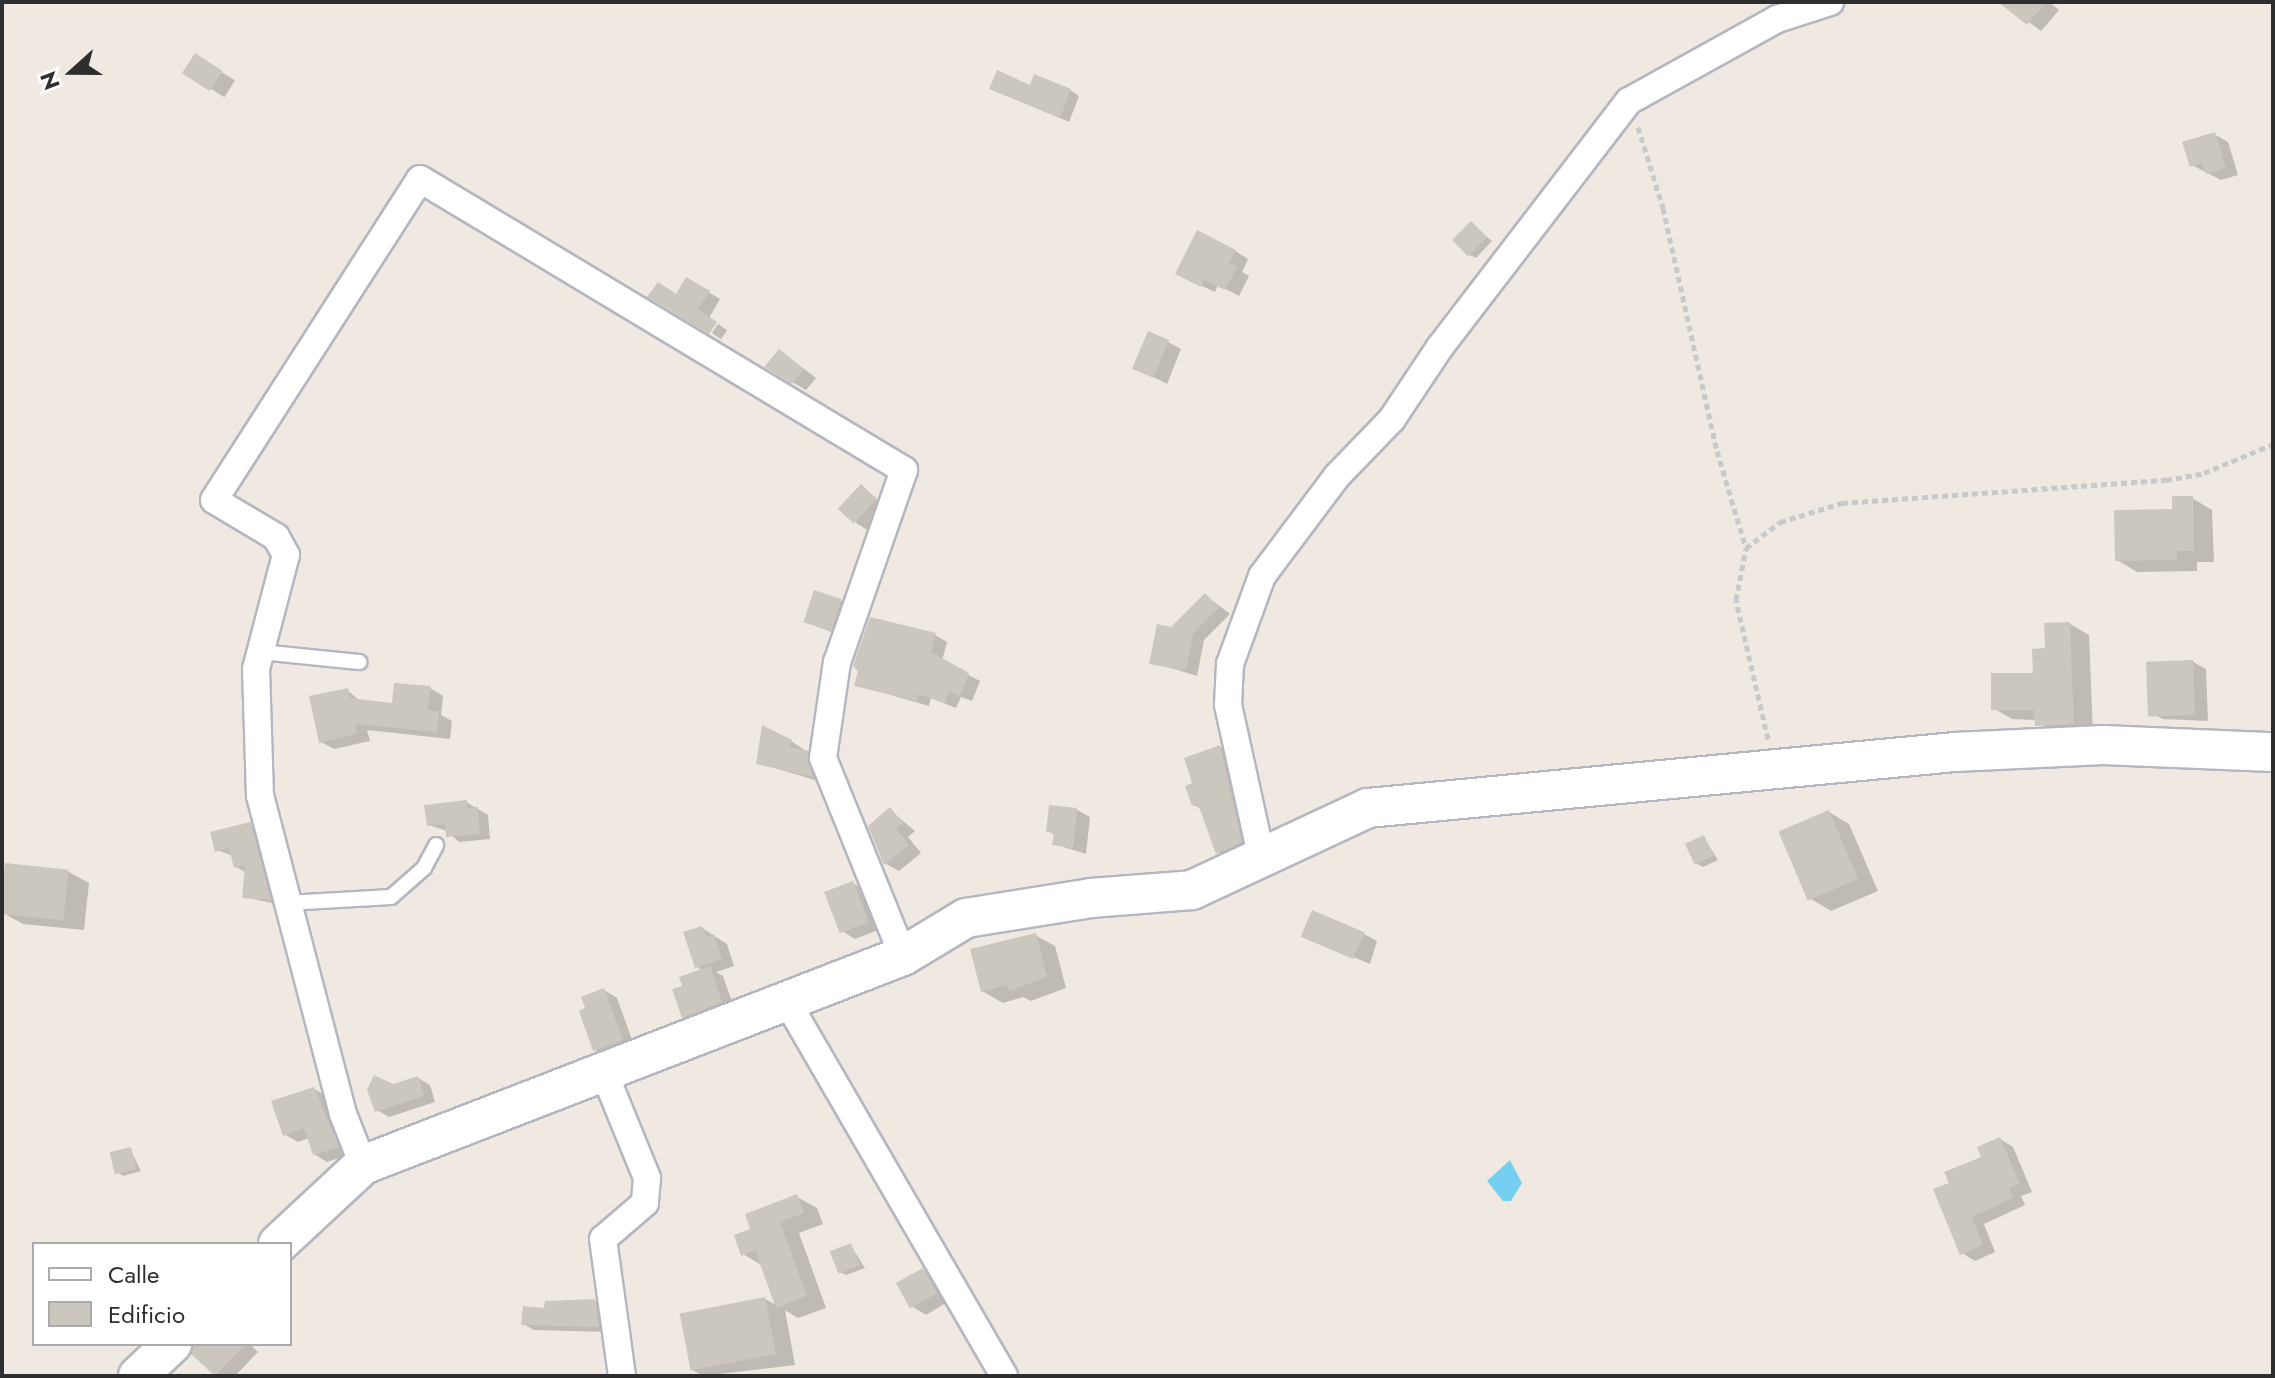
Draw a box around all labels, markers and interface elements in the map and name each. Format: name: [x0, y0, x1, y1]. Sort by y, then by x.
north arrow: [32, 32, 112, 112]
text: N: [32, 67, 68, 94]
legend: [32, 1242, 292, 1346]
text: Calle: [108, 1257, 159, 1292]
text: Edificio: [108, 1297, 185, 1332]

